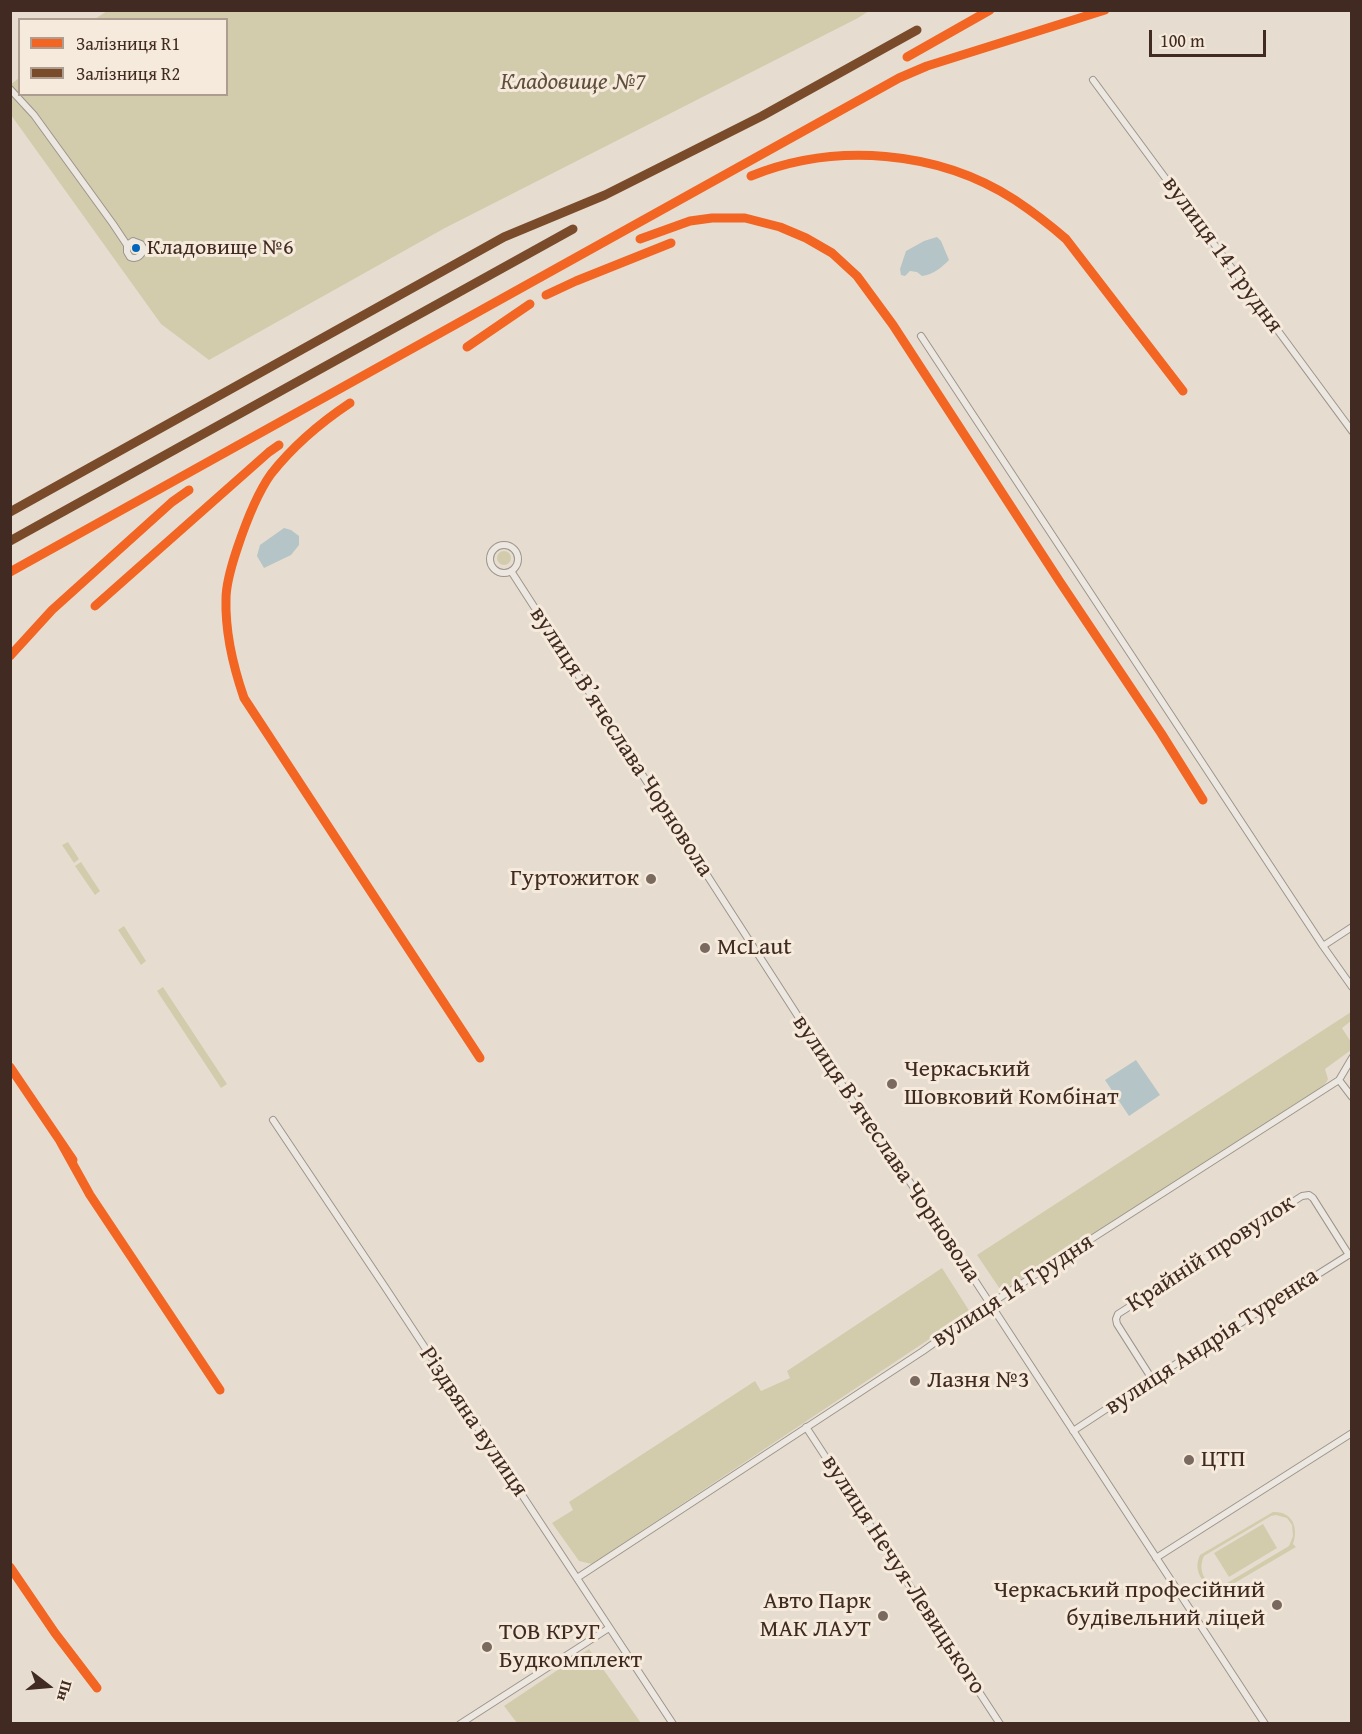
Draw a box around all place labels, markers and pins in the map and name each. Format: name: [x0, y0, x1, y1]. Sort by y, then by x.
place label: Кладовище №6: [147, 235, 294, 261]
marker: Кладовище №6: [130, 242, 142, 254]
place label: Гуртожиток: [510, 865, 639, 893]
marker: Гуртожиток: [644, 872, 658, 886]
place label: McLaut: [717, 934, 792, 962]
marker: McLaut: [698, 941, 712, 955]
place label: Черкаський Шовковий Комбінат: [904, 1056, 1118, 1112]
marker: Черкаський Шовковий Комбінат: [885, 1077, 899, 1091]
place label: Лазня №3: [927, 1367, 1030, 1395]
marker: Лазня №3: [908, 1374, 922, 1388]
place label: ЦТП: [1201, 1446, 1245, 1474]
marker: ЦТП: [1182, 1453, 1196, 1467]
place label: Черкаський професійний будівельний ліцей: [994, 1577, 1265, 1633]
place label: Авто Парк МАК ЛАУТ: [760, 1588, 871, 1644]
marker: Черкаський професійний будівельний ліцей: [1270, 1598, 1284, 1612]
marker: Авто Парк МАК ЛАУТ: [876, 1609, 890, 1623]
place label: ТОВ КРУГ Будкомплект: [499, 1619, 642, 1675]
marker: ТОВ КРУГ Будкомплект: [480, 1640, 494, 1654]

